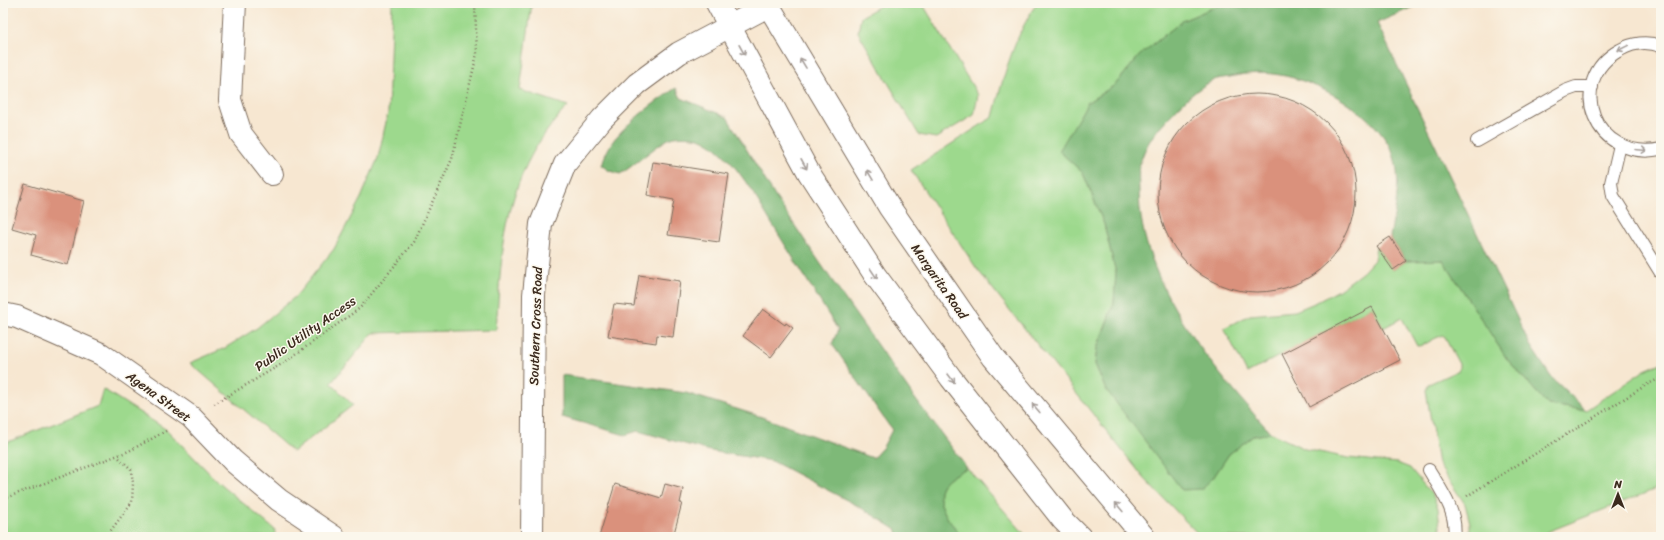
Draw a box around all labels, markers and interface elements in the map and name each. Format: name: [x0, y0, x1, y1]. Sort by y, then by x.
one-way arrow: [738, 44, 746, 56]
one-way arrow: [1618, 45, 1630, 52]
one-way arrow: [798, 57, 806, 69]
one-way arrow: [1634, 147, 1647, 154]
one-way arrow: [801, 158, 809, 170]
one-way arrow: [865, 169, 873, 181]
street label: Margarita Road: [905, 239, 975, 325]
street label: Southern Cross Road: [522, 265, 549, 386]
one-way arrow: [870, 268, 878, 279]
street label: Public Utility Access: [250, 290, 361, 377]
street label: Agena Street: [120, 364, 196, 428]
one-way arrow: [947, 373, 955, 384]
one-way arrow: [1031, 402, 1040, 413]
north arrow: [1598, 474, 1638, 514]
text: N: [1613, 475, 1622, 494]
one-way arrow: [1115, 502, 1124, 513]

